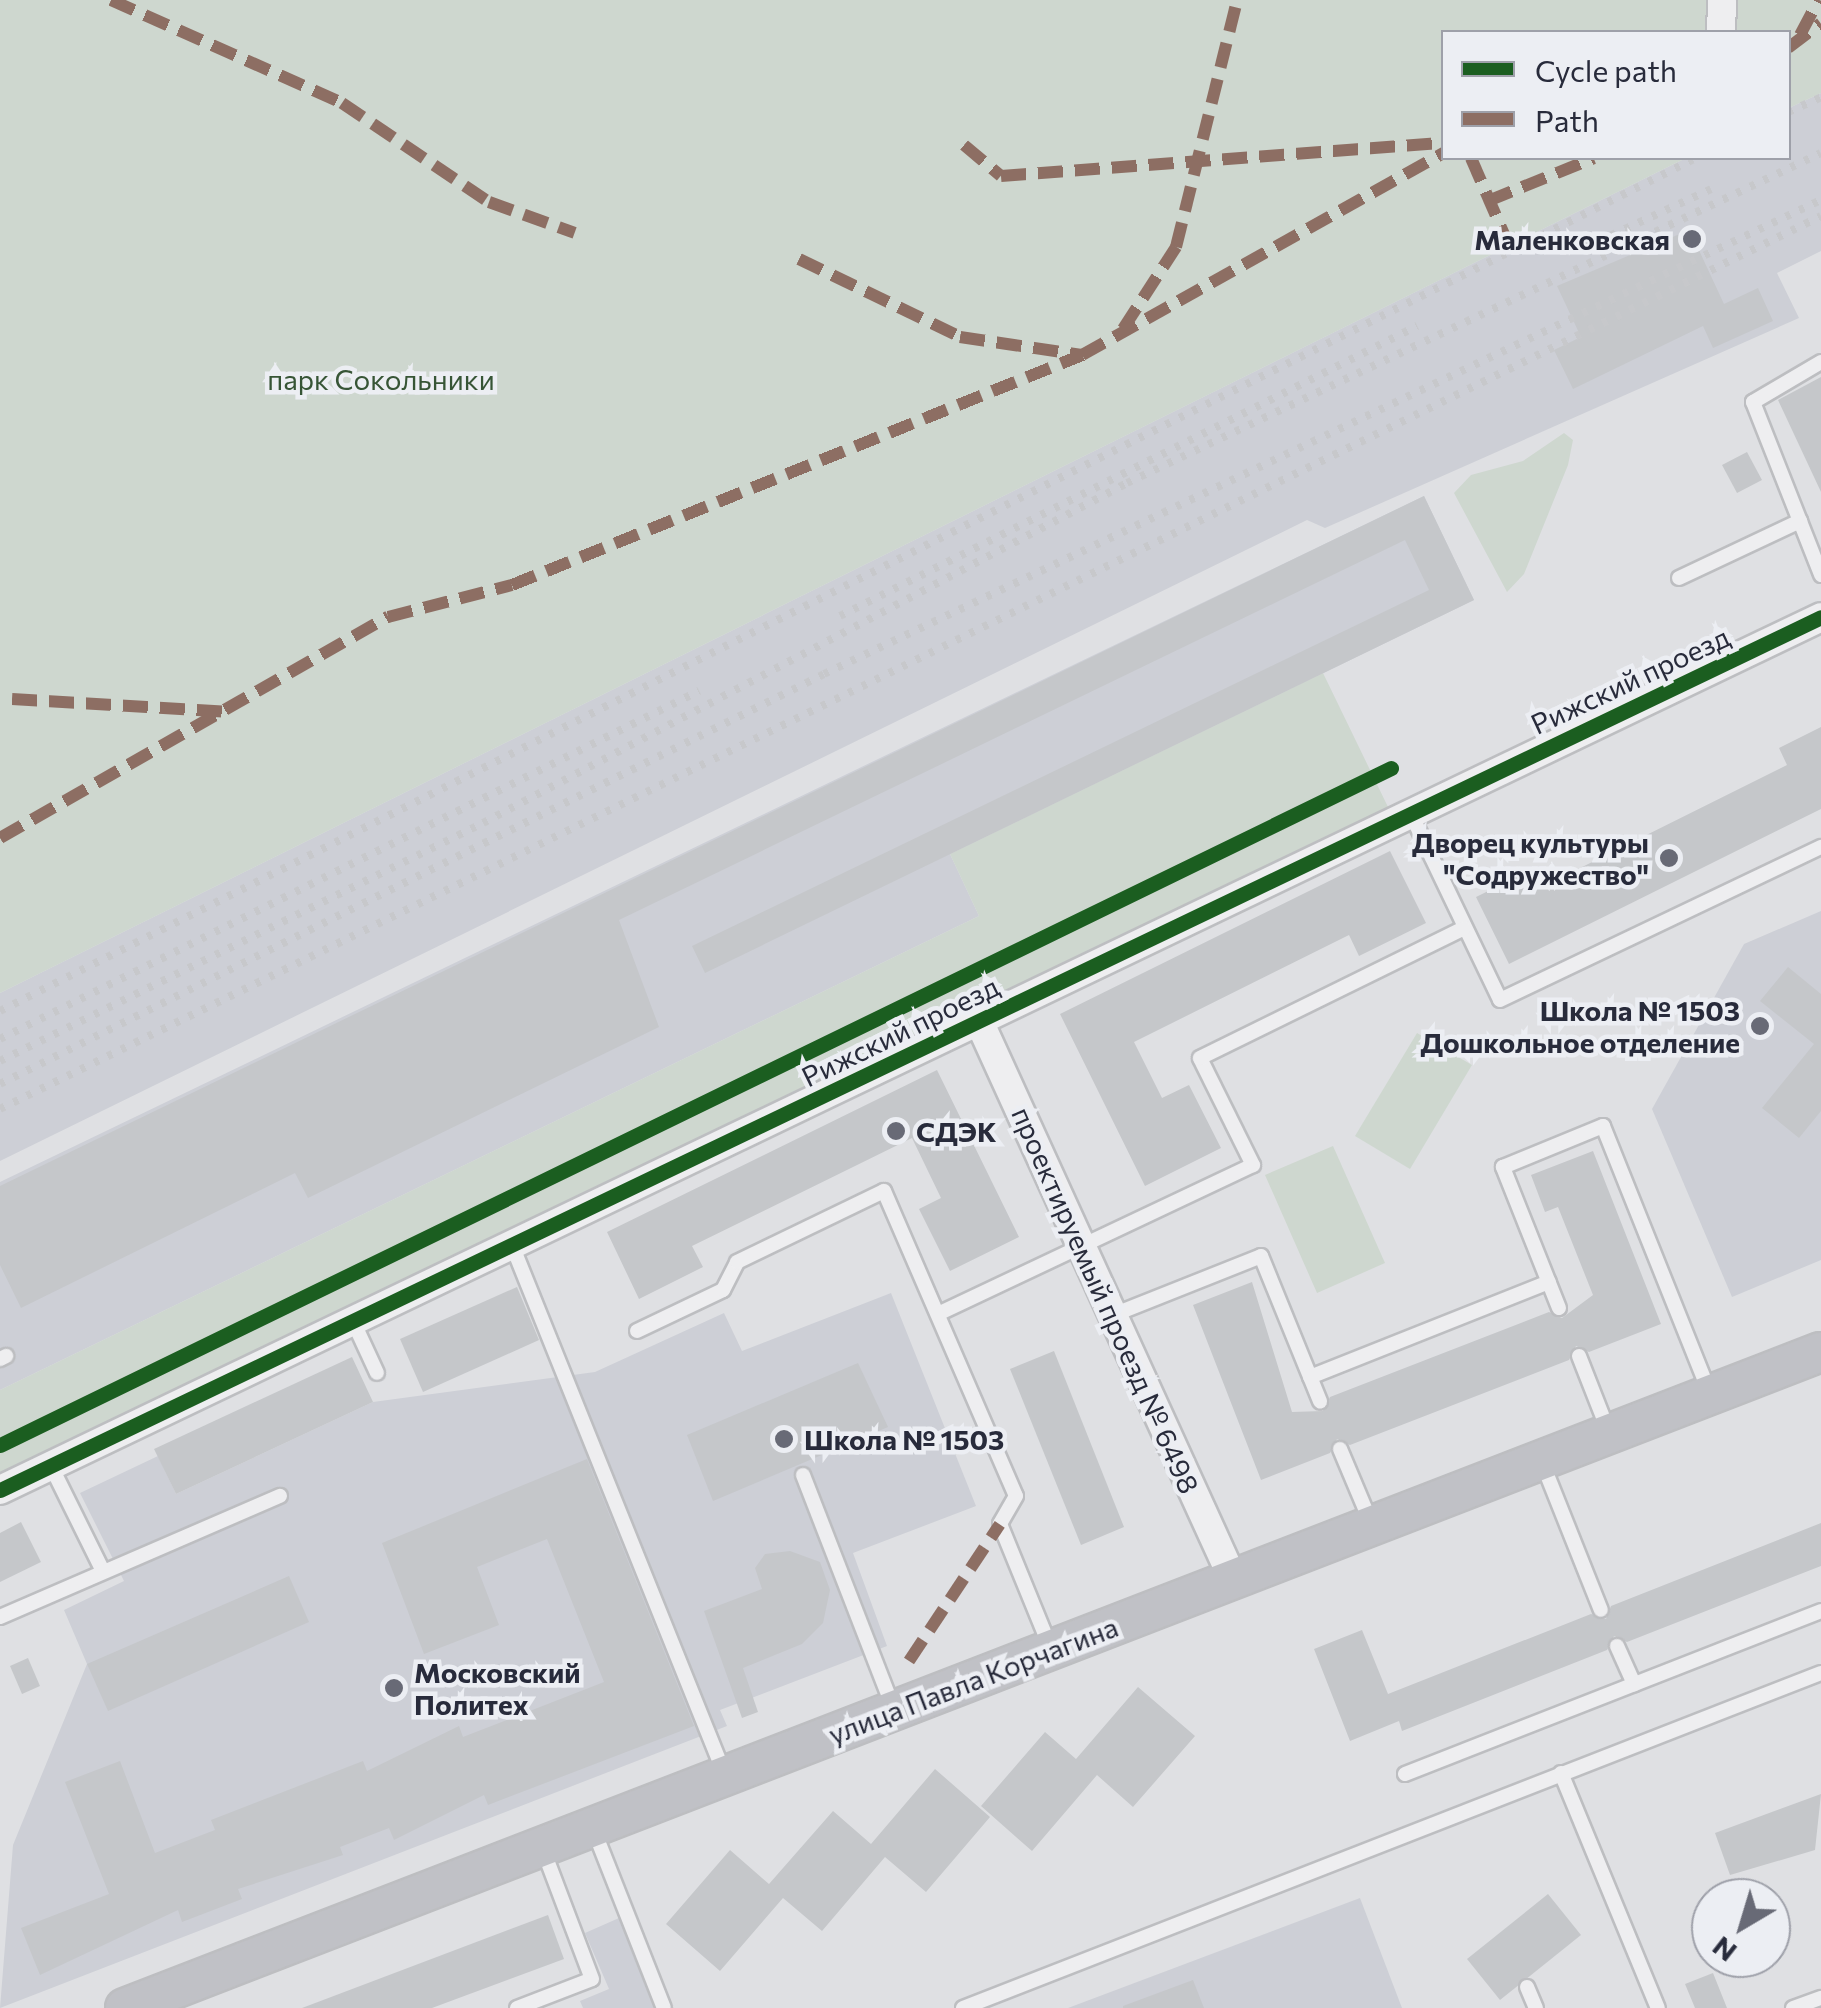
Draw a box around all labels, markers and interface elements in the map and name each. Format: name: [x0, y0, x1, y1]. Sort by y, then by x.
legend: [1441, 30, 1791, 160]
text: Cycle path: [1535, 51, 1677, 88]
text: Path: [1535, 101, 1599, 138]
place label: Маленковская: [1474, 222, 1670, 256]
marker: Маленковская: [1679, 226, 1705, 252]
park label: парк Сокольники: [267, 362, 495, 396]
street label: Рижский проезд: [1525, 619, 1735, 741]
place label: Дворец культуры "Содружество": [1412, 825, 1649, 891]
marker: Дворец культуры "Содружество": [1658, 847, 1680, 869]
street label: Рижский проезд: [796, 969, 1004, 1093]
place label: Школа № 1503 Дошкольное отделение: [1420, 993, 1740, 1059]
marker: Школа № 1503 Дошкольное отделение: [1749, 1015, 1771, 1037]
street label: проектируемый проезд № 6498: [1005, 1102, 1207, 1498]
place label: СДЭК: [916, 1114, 997, 1148]
marker: СДЭК: [885, 1120, 907, 1142]
place label: Школа № 1503: [804, 1422, 1004, 1456]
marker: Школа № 1503: [773, 1428, 795, 1450]
street label: улица Павла Корчагина: [824, 1609, 1122, 1751]
place label: Московский Политех: [414, 1655, 581, 1721]
marker: Московский Политех: [383, 1677, 405, 1699]
north arrow: [1691, 1878, 1791, 1978]
text: N: [1705, 1930, 1743, 1970]

